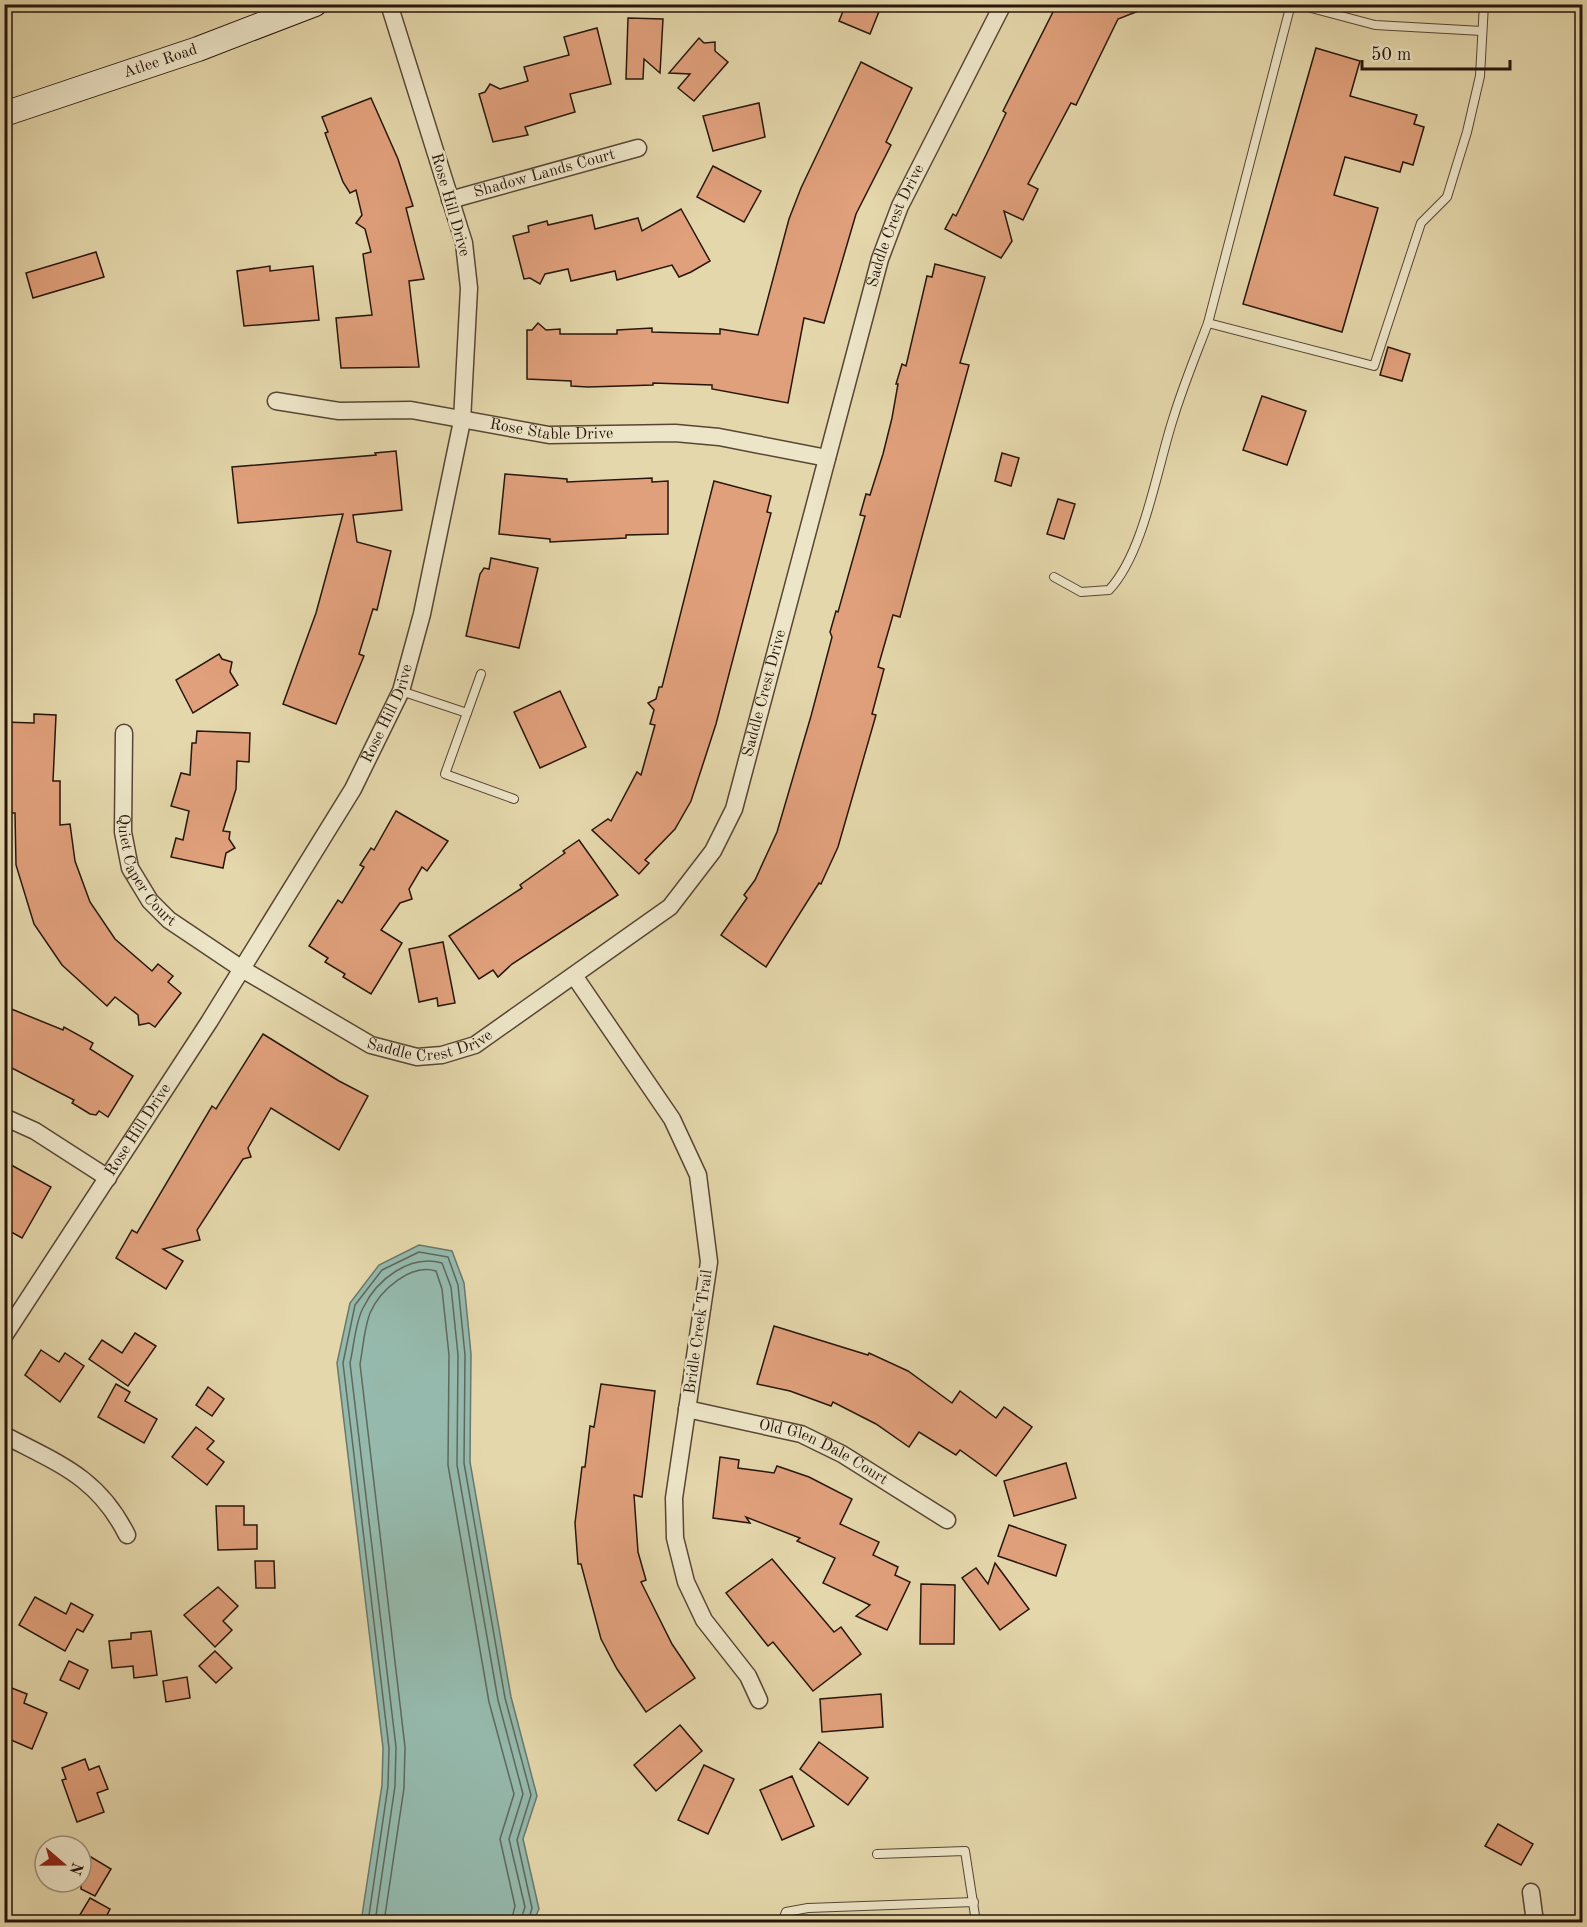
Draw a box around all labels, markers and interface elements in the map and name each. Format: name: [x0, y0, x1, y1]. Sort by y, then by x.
scale bar: [1362, 33, 1510, 71]
street label: Atlee Road: [121, 42, 200, 81]
text: 50 m: [1371, 46, 1411, 64]
street label: Shadow Lands Court: [472, 147, 617, 201]
street label: Rose Hill Drive: [428, 152, 472, 258]
street label: Saddle Crest Drive: [865, 162, 928, 289]
street label: Rose Stable Drive: [488, 416, 613, 443]
street label: Saddle Crest Drive: [740, 628, 789, 759]
street label: Rose Hill Drive: [359, 663, 416, 766]
street label: Quiet Caper Court: [115, 814, 179, 930]
street label: Saddle Crest Drive: [365, 1027, 496, 1065]
street label: Rose Hill Drive: [103, 1081, 174, 1179]
street label: Bridle Creek Trail: [682, 1269, 716, 1395]
street label: Old Glen Dale Court: [757, 1417, 891, 1489]
north arrow: [33, 1834, 93, 1894]
text: N: [65, 1860, 85, 1878]

